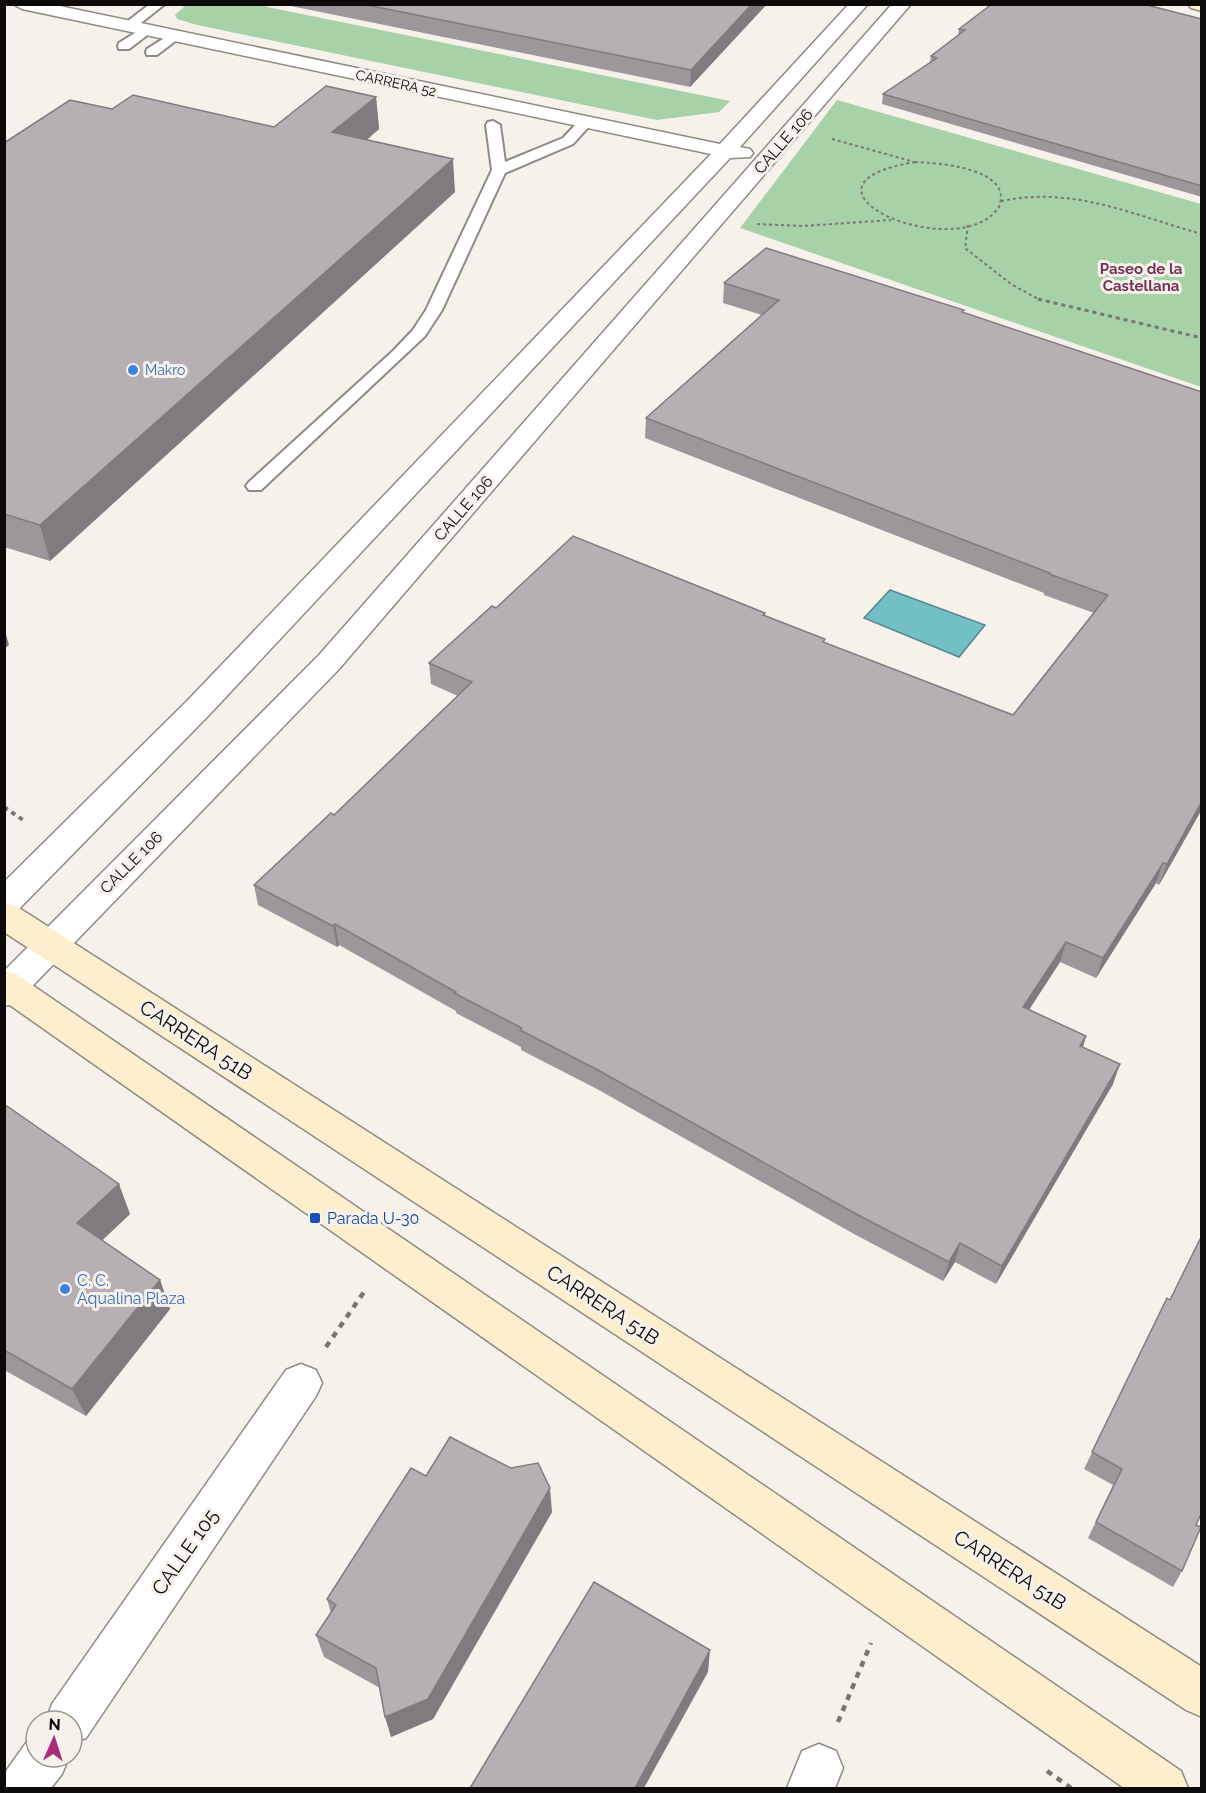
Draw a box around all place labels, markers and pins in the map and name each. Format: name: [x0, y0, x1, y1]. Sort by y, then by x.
place label: Makro: [145, 362, 185, 378]
marker: Makro: [126, 363, 140, 377]
place label: Parada U-30: [327, 1209, 419, 1228]
marker: Parada U-30: [308, 1211, 322, 1225]
place label: C. C. Aqualina Plaza: [77, 1271, 185, 1308]
marker: C. C. Aqualina Plaza: [58, 1282, 72, 1296]

